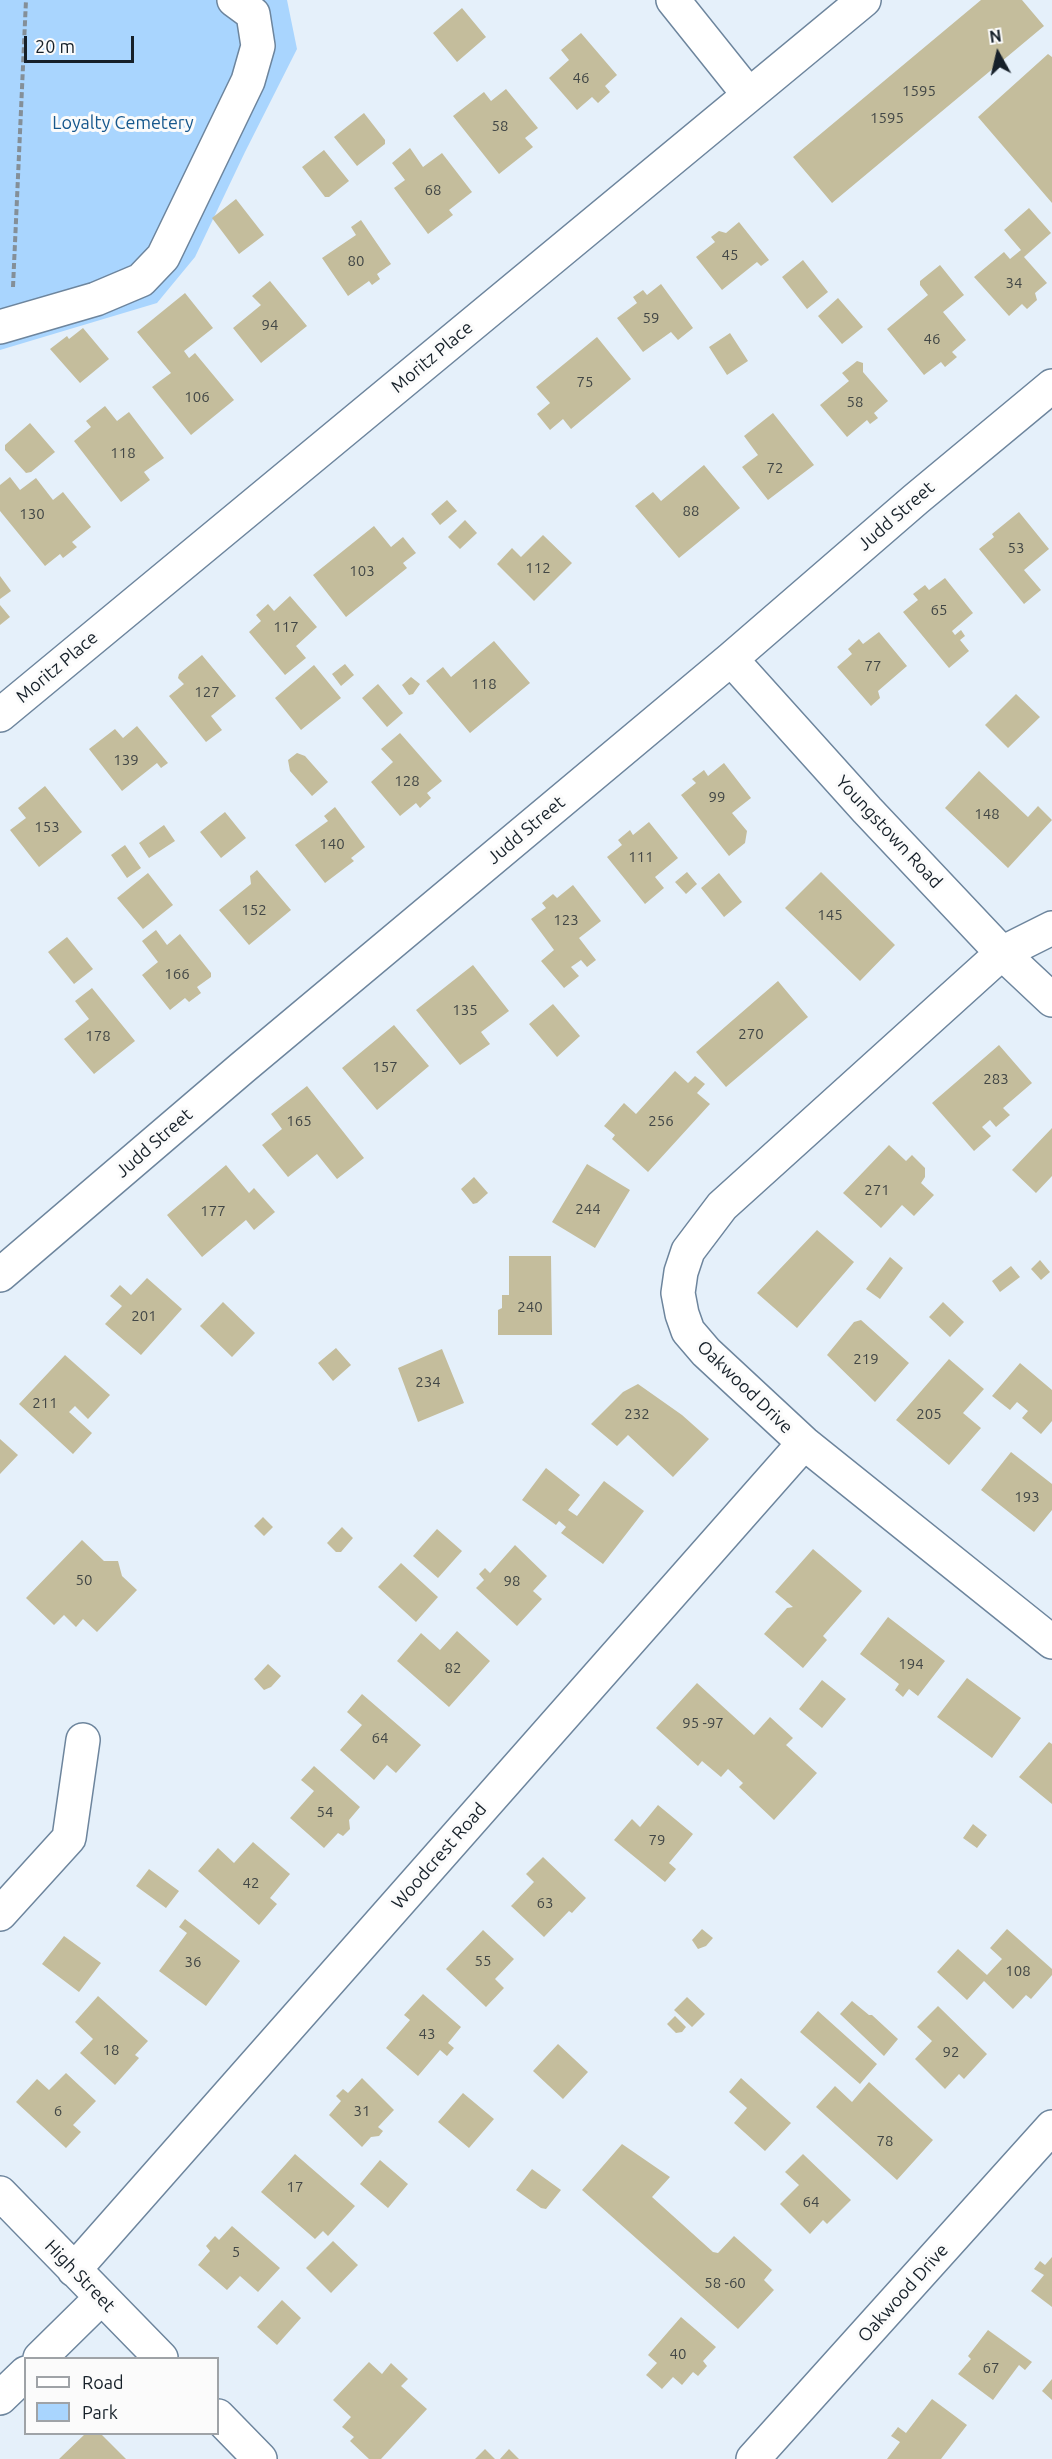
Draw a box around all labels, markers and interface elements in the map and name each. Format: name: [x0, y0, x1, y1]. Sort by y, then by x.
scale bar: [27, 24, 136, 62]
north arrow: [968, 24, 1028, 84]
text: N: [988, 26, 1003, 46]
text: 20 m: [35, 36, 75, 56]
house number: 46: [573, 69, 589, 87]
house number: 1595: [902, 82, 936, 100]
house number: 1595: [870, 109, 904, 127]
park label: Loyalty Cemetery: [52, 112, 194, 134]
house number: 58: [492, 117, 508, 135]
house number: 68: [425, 181, 441, 199]
house number: 45: [722, 246, 738, 264]
house number: 80: [348, 252, 364, 270]
house number: 34: [1006, 274, 1022, 292]
house number: 59: [643, 309, 659, 327]
house number: 94: [262, 316, 278, 334]
street label: Moritz Place: [387, 317, 477, 397]
house number: 46: [924, 330, 940, 348]
house number: 75: [577, 373, 593, 391]
house number: 106: [184, 388, 210, 406]
house number: 58: [847, 393, 863, 411]
house number: 118: [110, 444, 136, 462]
house number: 72: [767, 459, 783, 477]
street label: Judd Street: [853, 477, 939, 555]
house number: 88: [683, 502, 699, 520]
house number: 130: [19, 505, 45, 523]
house number: 53: [1008, 539, 1024, 557]
house number: 112: [525, 559, 551, 577]
house number: 103: [349, 562, 375, 580]
house number: 65: [931, 601, 947, 619]
house number: 117: [273, 618, 299, 636]
street label: Moritz Place: [12, 627, 102, 707]
house number: 77: [865, 657, 881, 675]
house number: 118: [471, 675, 497, 693]
house number: 127: [194, 683, 220, 701]
house number: 139: [113, 751, 139, 769]
street label: Youngstown Road: [831, 771, 947, 893]
house number: 128: [394, 772, 420, 790]
house number: 99: [709, 788, 725, 806]
street label: Judd Street: [483, 791, 569, 869]
house number: 148: [974, 805, 1000, 823]
house number: 153: [34, 818, 60, 836]
house number: 140: [319, 835, 345, 853]
house number: 111: [628, 848, 654, 866]
house number: 152: [241, 901, 267, 919]
house number: 145: [817, 906, 843, 924]
house number: 123: [553, 911, 579, 929]
house number: 166: [164, 965, 190, 983]
house number: 135: [452, 1001, 478, 1019]
house number: 270: [738, 1025, 764, 1043]
house number: 178: [85, 1027, 111, 1045]
house number: 157: [372, 1058, 398, 1076]
house number: 283: [983, 1070, 1009, 1088]
street label: Judd Street: [111, 1104, 197, 1182]
house number: 165: [286, 1112, 312, 1130]
house number: 256: [648, 1112, 674, 1130]
house number: 271: [864, 1181, 890, 1199]
house number: 244: [575, 1200, 601, 1218]
house number: 177: [200, 1202, 226, 1220]
house number: 240: [517, 1298, 543, 1316]
house number: 201: [131, 1307, 157, 1325]
street label: Oakwood Drive: [693, 1336, 797, 1438]
house number: 219: [853, 1350, 879, 1368]
house number: 234: [415, 1373, 441, 1391]
house number: 211: [32, 1394, 58, 1412]
house number: 232: [624, 1405, 650, 1423]
house number: 205: [916, 1405, 942, 1423]
house number: 193: [1014, 1488, 1040, 1506]
house number: 50: [76, 1571, 92, 1589]
house number: 98: [504, 1572, 520, 1590]
house number: 194: [898, 1655, 924, 1673]
house number: 82: [445, 1659, 461, 1677]
house number: 95 -97: [682, 1714, 724, 1732]
house number: 64: [372, 1729, 388, 1747]
street label: Woodcrest Road: [387, 1799, 491, 1913]
house number: 54: [317, 1803, 333, 1821]
house number: 79: [649, 1831, 665, 1849]
house number: 42: [243, 1874, 259, 1892]
house number: 63: [537, 1894, 553, 1912]
house number: 55: [475, 1952, 491, 1970]
house number: 36: [185, 1953, 201, 1971]
house number: 108: [1005, 1962, 1031, 1980]
house number: 43: [419, 2025, 435, 2043]
house number: 18: [103, 2041, 119, 2059]
house number: 92: [943, 2043, 959, 2061]
house number: 6: [54, 2102, 62, 2120]
house number: 31: [354, 2102, 370, 2120]
house number: 78: [877, 2132, 893, 2150]
house number: 17: [287, 2178, 303, 2196]
house number: 64: [803, 2193, 819, 2211]
street label: High Street: [40, 2235, 120, 2317]
street label: Oakwood Drive: [853, 2239, 953, 2347]
house number: 5: [232, 2243, 240, 2261]
house number: 58 -60: [704, 2274, 746, 2292]
house number: 40: [670, 2345, 686, 2363]
legend: [24, 2357, 219, 2435]
house number: 67: [983, 2359, 999, 2377]
text: Road: [82, 2372, 124, 2392]
text: Park: [82, 2402, 118, 2422]

